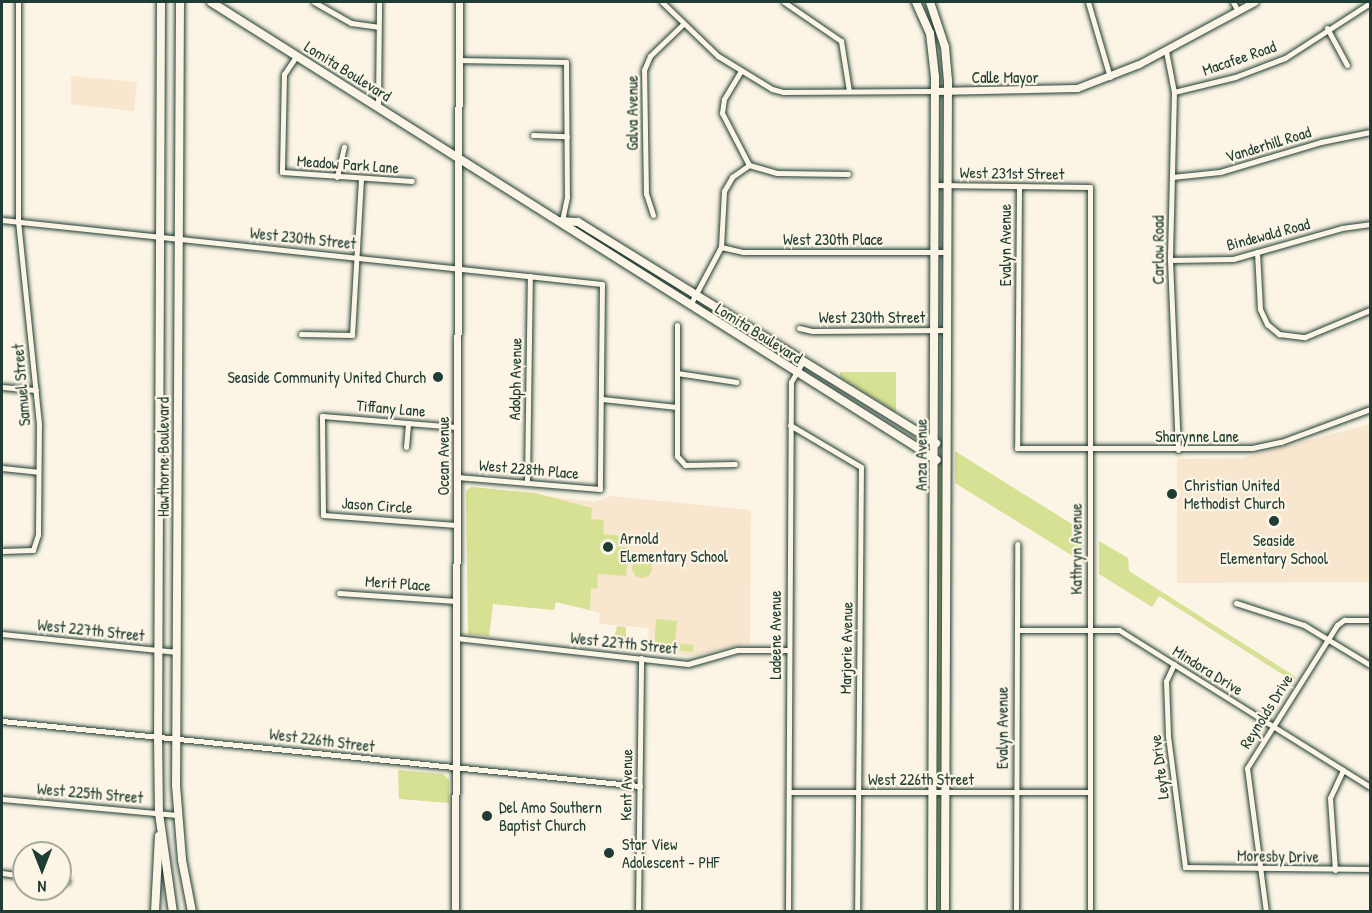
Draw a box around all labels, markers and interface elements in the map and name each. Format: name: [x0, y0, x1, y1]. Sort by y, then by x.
street label: Macafee Road: [1200, 36, 1278, 80]
street label: Lomita Boulevard: [301, 37, 395, 105]
street label: Calle Mayor: [971, 67, 1039, 87]
street label: Galva Avenue: [622, 75, 642, 151]
street label: Vanderhill Road: [1223, 122, 1313, 166]
street label: Meadow Park Lane: [296, 151, 400, 177]
street label: West 231st Street: [960, 162, 1064, 184]
street label: Evalyn Avenue: [995, 204, 1015, 286]
street label: Bindewald Road: [1224, 214, 1312, 254]
street label: Carlow Road: [1148, 215, 1168, 285]
street label: West 230th Street: [249, 223, 357, 253]
street label: West 230th Place: [783, 229, 883, 249]
street label: Lomita Boulevard: [712, 299, 806, 367]
street label: West 230th Street: [819, 307, 925, 327]
street label: Adolph Avenue: [505, 338, 525, 420]
street label: Samuel Street: [8, 343, 34, 427]
place label: Seaside Community United Church: [227, 367, 426, 387]
marker: Seaside Community United Church: [431, 370, 445, 384]
street label: Tiffany Lane: [356, 395, 426, 421]
street label: Hawthorne Boulevard: [153, 397, 173, 517]
street label: Ocean Avenue: [433, 416, 453, 496]
street label: Anza Avenue: [911, 419, 931, 491]
street label: Sharynne Lane: [1155, 426, 1239, 446]
street label: West 228th Place: [478, 455, 580, 483]
place label: Christian United Methodist Church: [1184, 475, 1285, 513]
marker: Christian United Methodist Church: [1165, 487, 1179, 501]
street label: Jason Circle: [341, 493, 413, 517]
street label: Kathryn Avenue: [1066, 503, 1086, 595]
marker: Seaside Elementary School: [1267, 514, 1281, 528]
place label: Arnold Elementary School: [620, 528, 728, 566]
place label: Seaside Elementary School: [1220, 530, 1328, 568]
marker: Arnold Elementary School: [601, 540, 615, 554]
street label: Merit Place: [365, 571, 431, 595]
street label: Ladeene Avenue: [765, 590, 785, 680]
street label: Marjorie Avenue: [836, 602, 856, 694]
street label: West 227th Street: [36, 615, 146, 645]
street label: West 227th Street: [569, 628, 679, 658]
street label: Mindora Drive: [1169, 641, 1247, 699]
street label: Reynolds Drive: [1235, 670, 1297, 752]
street label: Evalyn Avenue: [992, 687, 1012, 769]
street label: West 226th Street: [268, 724, 376, 756]
street label: Leyte Drive: [1146, 734, 1172, 800]
street label: Kent Avenue: [616, 749, 636, 821]
street label: West 226th Street: [868, 769, 974, 789]
street label: West 225th Street: [36, 779, 144, 807]
place label: Del Amo Southern Baptist Church: [499, 797, 602, 835]
marker: Del Amo Southern Baptist Church: [480, 809, 494, 823]
place label: Star View Adolescent - PHF: [622, 834, 720, 872]
north arrow: [12, 841, 72, 901]
marker: Star View Adolescent - PHF: [600, 844, 618, 862]
street label: Moresby Drive: [1237, 846, 1319, 866]
text: N: [38, 876, 46, 898]

